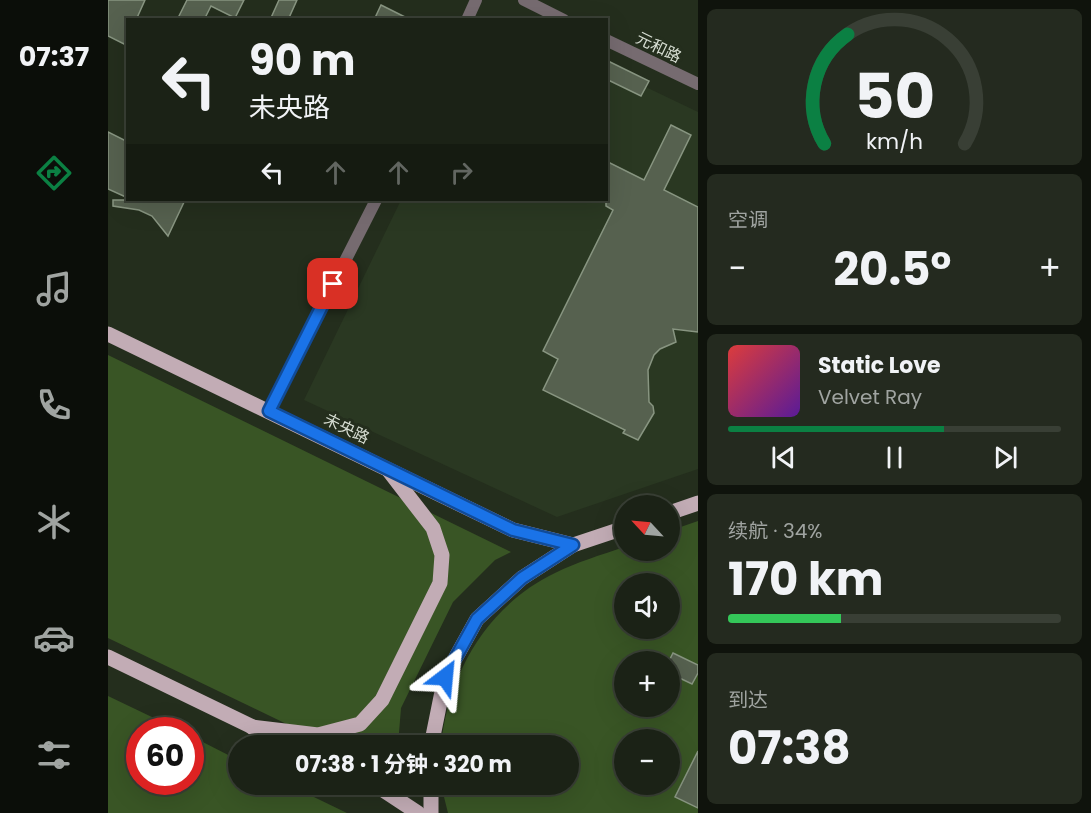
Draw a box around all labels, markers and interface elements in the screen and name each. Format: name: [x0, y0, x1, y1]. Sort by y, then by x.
street label: 元和路: [632, 27, 685, 68]
text: 90 m: [249, 31, 356, 90]
text: 07:37: [19, 38, 89, 75]
icon: left: [150, 42, 228, 120]
text: 50: [854, 52, 935, 140]
text: 未央路: [249, 89, 330, 126]
text: km/h: [866, 126, 923, 157]
icon: directions: [33, 152, 75, 194]
icon: left: [256, 156, 289, 189]
icon: ahead: [319, 156, 352, 189]
icon: ahead: [382, 156, 415, 189]
icon: right: [445, 156, 478, 189]
text: 空调: [728, 206, 768, 234]
text: 20.5°: [833, 238, 951, 301]
text: −: [728, 245, 746, 292]
text: +: [1038, 245, 1061, 292]
pin: [307, 258, 358, 309]
icon: arrive: [316, 267, 349, 300]
icon: music: [33, 268, 75, 310]
text: Static Love: [818, 350, 941, 381]
text: Velvet Ray: [818, 383, 922, 411]
icon: phone: [33, 384, 75, 426]
street label: 未央路: [320, 408, 373, 449]
icon: previous: [767, 441, 800, 474]
icon: pause: [878, 441, 911, 474]
icon: next: [989, 441, 1022, 474]
north arrow: [614, 495, 680, 561]
map controls: [614, 495, 680, 795]
icon: climate: [33, 501, 75, 543]
text: 续航 · 34%: [728, 517, 822, 545]
text: 170 km: [728, 548, 883, 611]
button: sound: [614, 573, 680, 639]
icon: car: [33, 617, 75, 659]
position arrow: [413, 645, 477, 709]
button: +: [614, 651, 680, 717]
text: 到达: [728, 686, 768, 714]
speed limit sign: 60: [126, 717, 204, 795]
text: 07:38: [728, 717, 851, 780]
button: −: [614, 729, 680, 795]
icon: filters: [33, 734, 75, 776]
text: 07:38 · 1 分钟 · 320 m: [295, 749, 512, 780]

